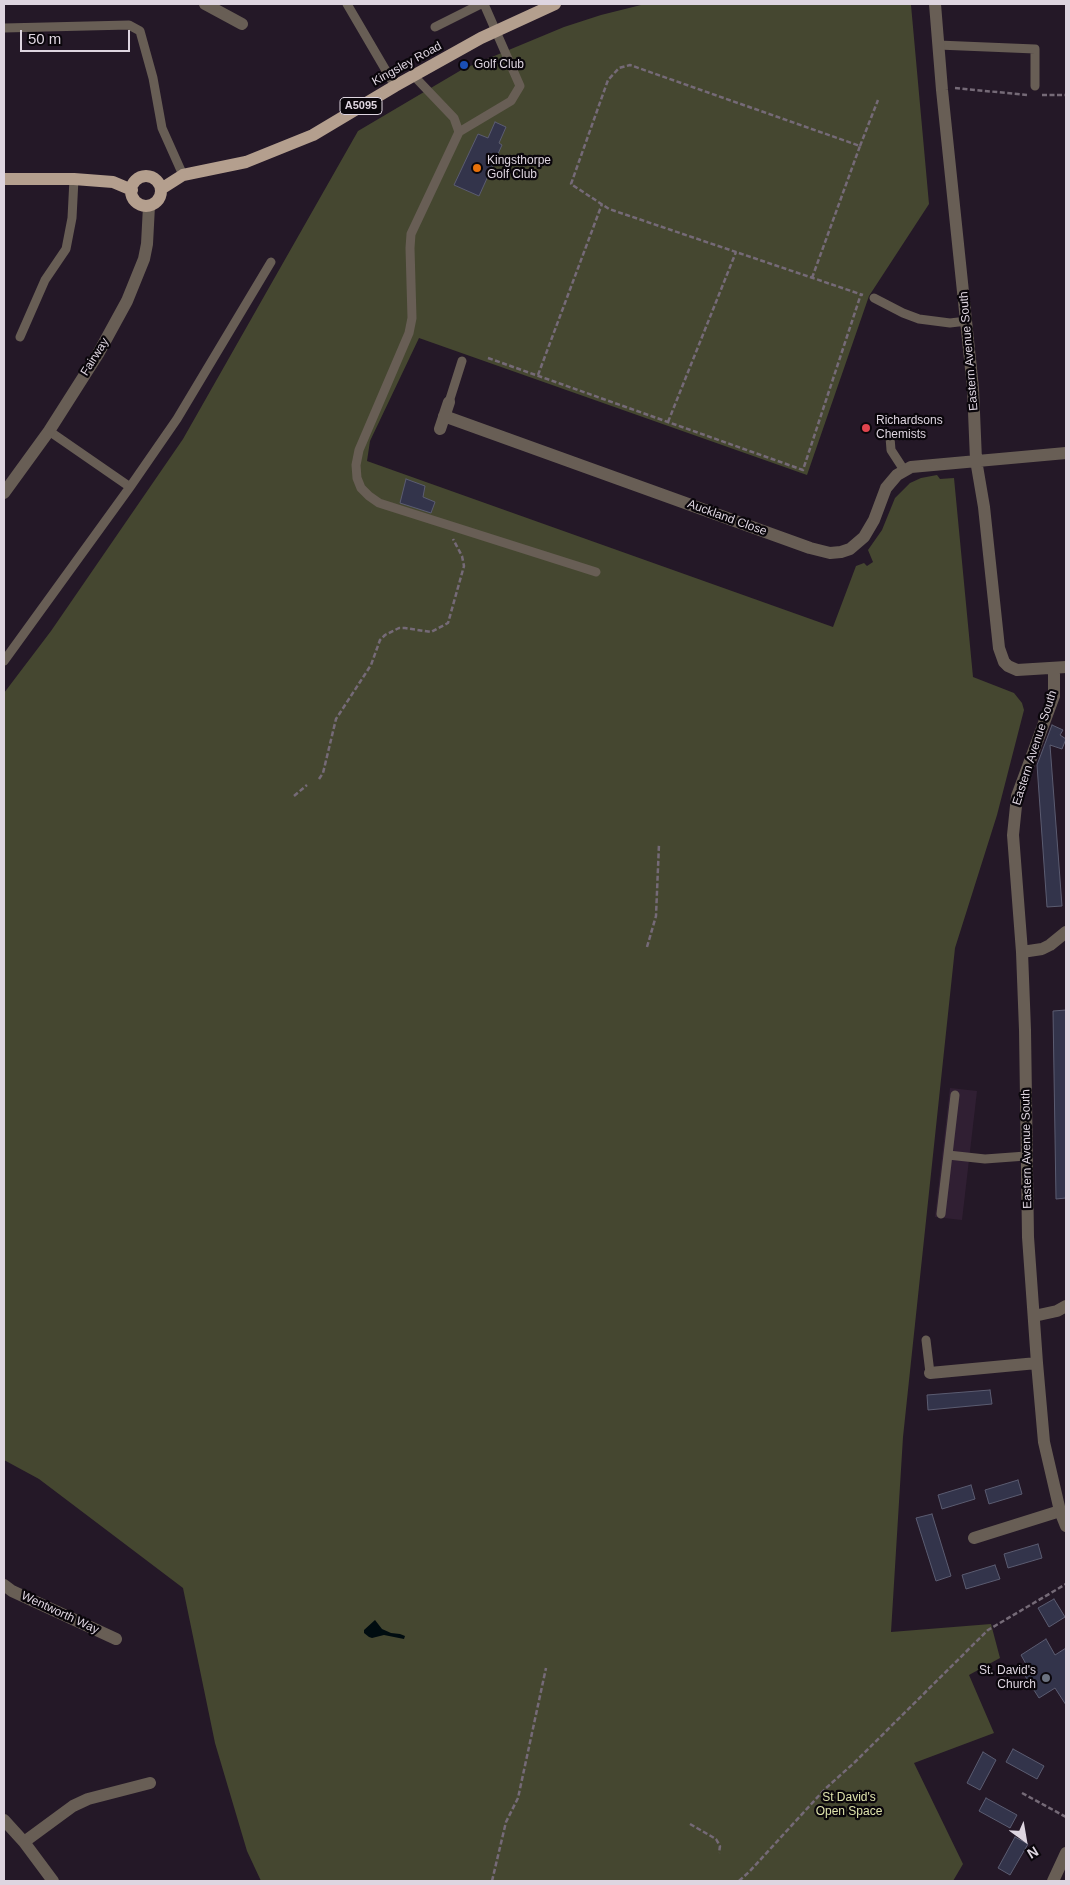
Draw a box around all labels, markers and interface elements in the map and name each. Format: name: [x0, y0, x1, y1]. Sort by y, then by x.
scale bar: [22, 20, 132, 52]
text: 50 m: [28, 30, 61, 47]
street label: Kingsley Road: [370, 39, 444, 89]
place label: Golf Club: [474, 58, 524, 72]
marker: Golf Club: [458, 59, 470, 71]
road number: A5095: [340, 98, 382, 114]
place label: Kingsthorpe Golf Club: [487, 154, 551, 182]
marker: Kingsthorpe Golf Club: [471, 162, 483, 174]
street label: Eastern Avenue South: [957, 291, 981, 411]
street label: Fairway: [78, 335, 112, 379]
place label: Richardsons Chemists: [876, 414, 943, 442]
marker: Richardsons Chemists: [860, 422, 872, 434]
street label: Auckland Close: [685, 497, 769, 539]
street label: Eastern Avenue South: [1010, 689, 1060, 807]
street label: Eastern Avenue South: [1019, 1089, 1035, 1209]
street label: Wentworth Way: [19, 1589, 101, 1637]
place label: St. David's Church: [979, 1664, 1036, 1692]
marker: St. David's Church: [1040, 1672, 1052, 1684]
park label: St David's Open Space: [816, 1791, 882, 1819]
north arrow: [1000, 1815, 1050, 1865]
text: N: [1024, 1843, 1041, 1862]

